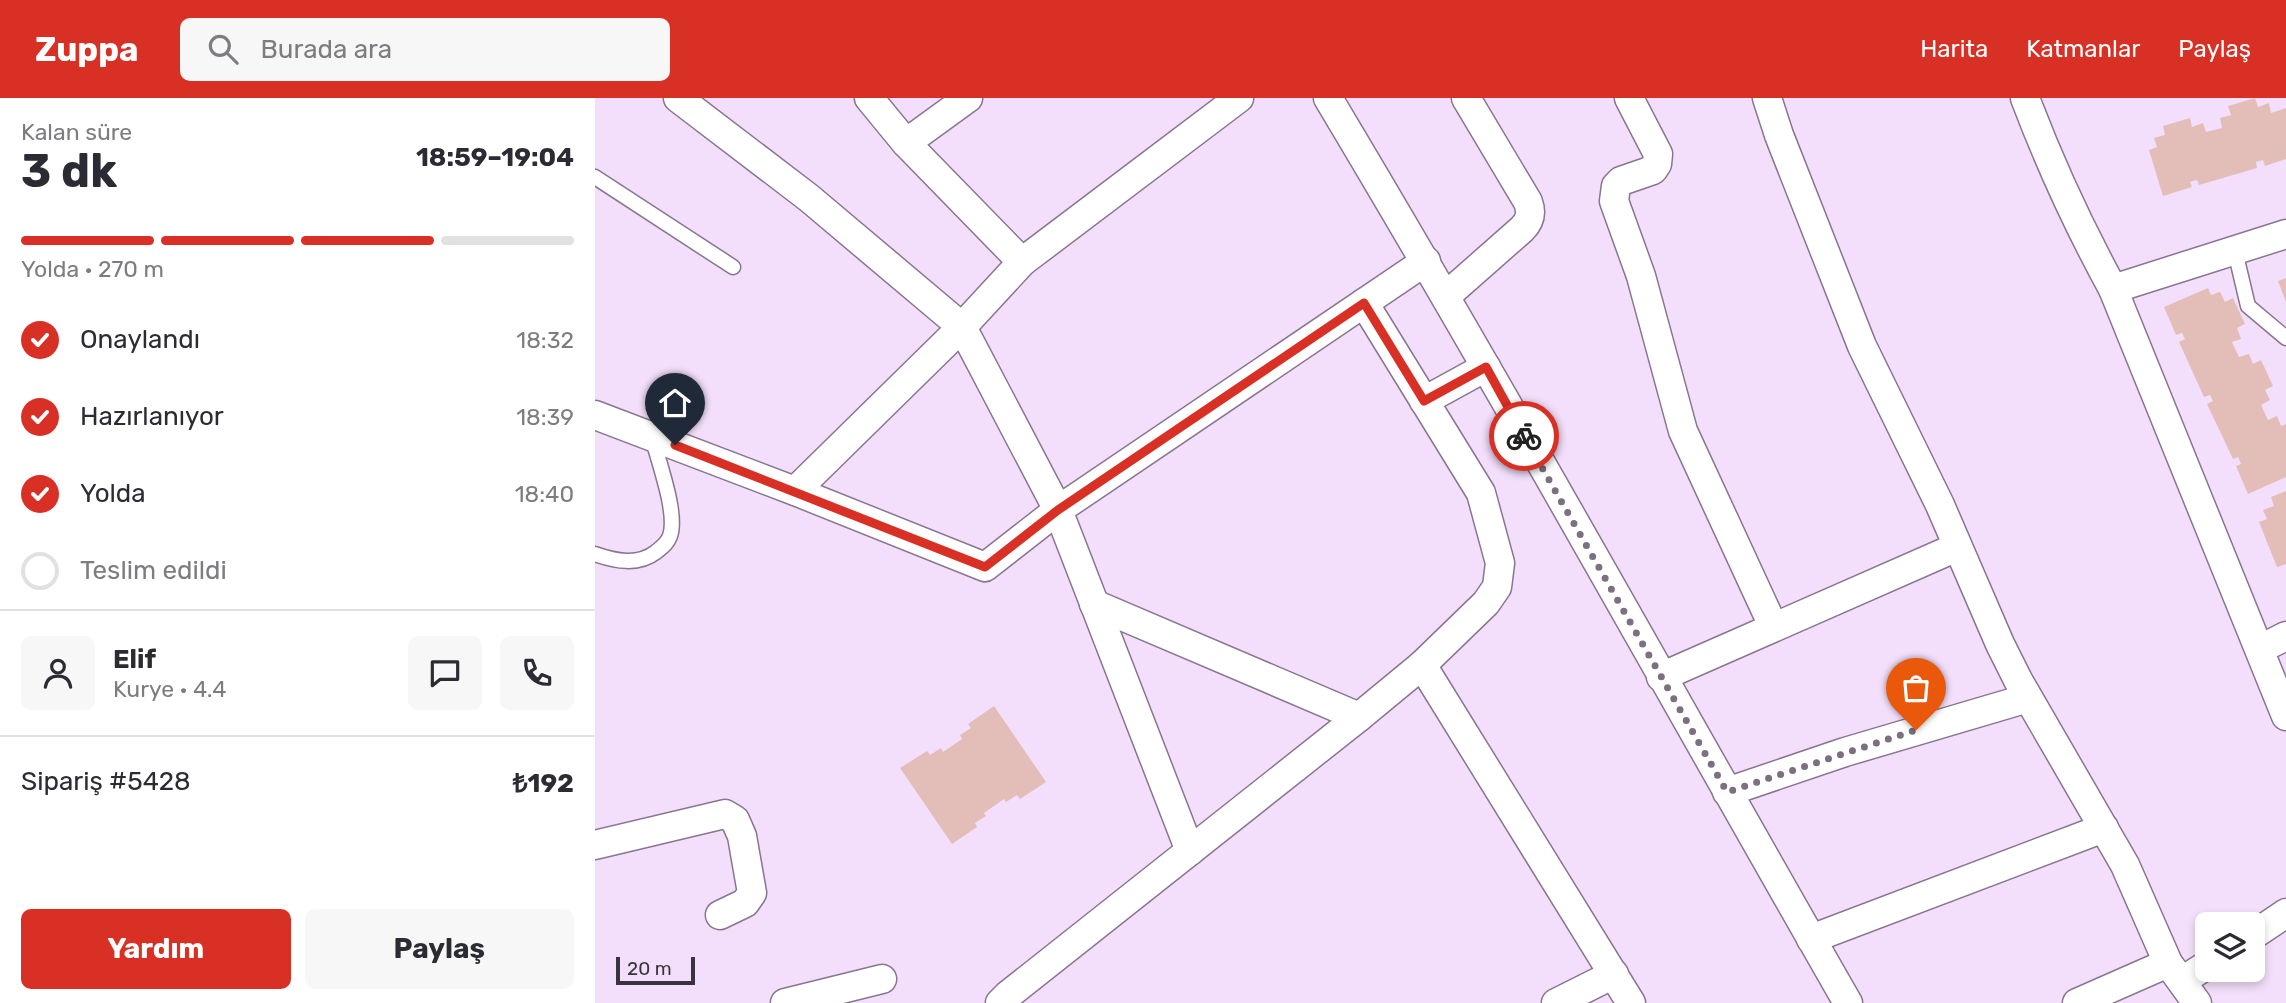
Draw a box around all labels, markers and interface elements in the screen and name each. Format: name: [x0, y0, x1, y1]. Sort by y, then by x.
search box: [180, 18, 670, 81]
text: Zuppa: [35, 30, 138, 69]
icon: search: [204, 30, 242, 68]
text: Burada ara: [260, 34, 392, 65]
text: Harita: [1920, 35, 1988, 63]
text: Katmanlar: [2026, 35, 2140, 63]
text: Paylaş: [2178, 35, 2251, 63]
text: Kalan süre: [21, 118, 132, 146]
text: 18:59–19:04: [416, 142, 574, 173]
text: 3 dk: [21, 144, 117, 199]
text: Yolda · 270 m: [21, 255, 164, 283]
icon: check: [21, 321, 59, 359]
text: Onaylandı: [80, 324, 200, 355]
text: 18:32: [516, 326, 574, 354]
pin: [645, 373, 705, 445]
icon: home: [656, 384, 694, 422]
icon: check: [21, 398, 59, 436]
text: Hazırlanıyor: [80, 401, 224, 432]
courier: [1489, 401, 1559, 471]
text: 18:39: [516, 403, 574, 431]
icon: bike: [1505, 417, 1543, 455]
icon: check: [21, 475, 59, 513]
text: Yolda: [80, 478, 146, 509]
text: 18:40: [515, 480, 574, 508]
text: Teslim edildi: [80, 555, 227, 586]
button: person: [21, 636, 95, 710]
button: chat: [408, 636, 482, 710]
button: phone: [500, 636, 574, 710]
text: Elif: [113, 644, 156, 675]
pin: [1886, 658, 1946, 730]
icon: bag: [1897, 669, 1935, 707]
text: Kurye · 4.4: [113, 675, 227, 703]
text: Sipariş #5428: [21, 766, 191, 797]
text: ₺192: [513, 768, 574, 799]
button: Yardım: [21, 909, 291, 989]
button: Paylaş: [305, 909, 574, 989]
map controls: [2195, 912, 2265, 982]
button: layers: [2195, 912, 2265, 982]
scale bar: [616, 954, 695, 986]
text: 20 m: [627, 957, 672, 980]

